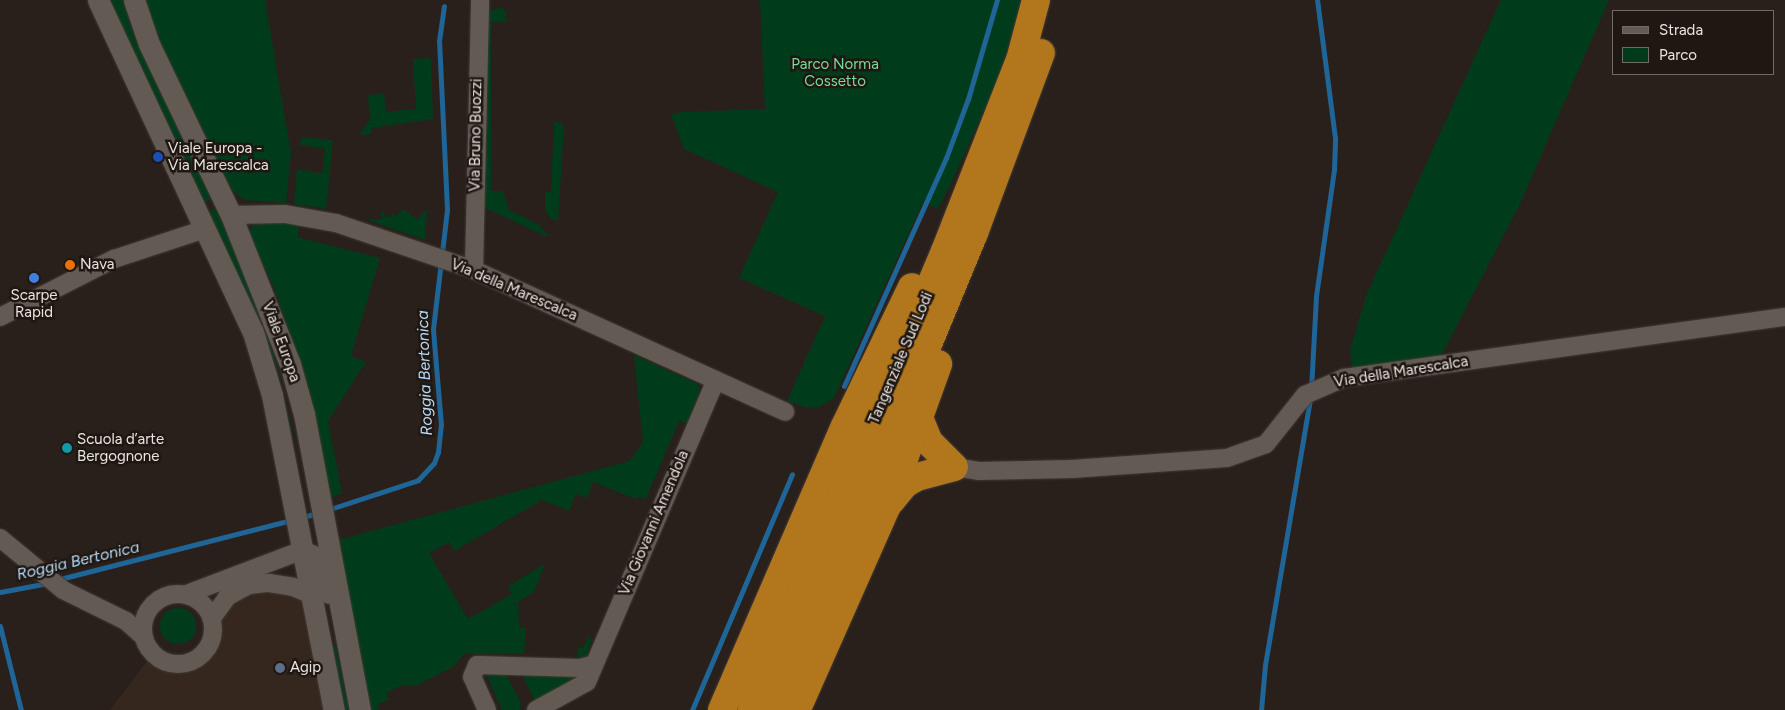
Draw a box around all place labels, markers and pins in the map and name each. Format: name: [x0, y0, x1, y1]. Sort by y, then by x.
place label: Viale Europa - Via Marescalca: [168, 139, 269, 174]
marker: Viale Europa - Via Marescalca: [152, 151, 164, 163]
place label: Nava: [80, 256, 114, 274]
marker: Nava: [64, 259, 76, 271]
marker: Scarpe Rapid: [28, 272, 40, 284]
place label: Scarpe Rapid: [10, 286, 58, 321]
place label: Scuola d’arte Bergognone: [77, 430, 164, 465]
marker: Scuola d’arte Bergognone: [61, 442, 73, 454]
place label: Agip: [290, 659, 321, 677]
marker: Agip: [274, 662, 286, 674]

